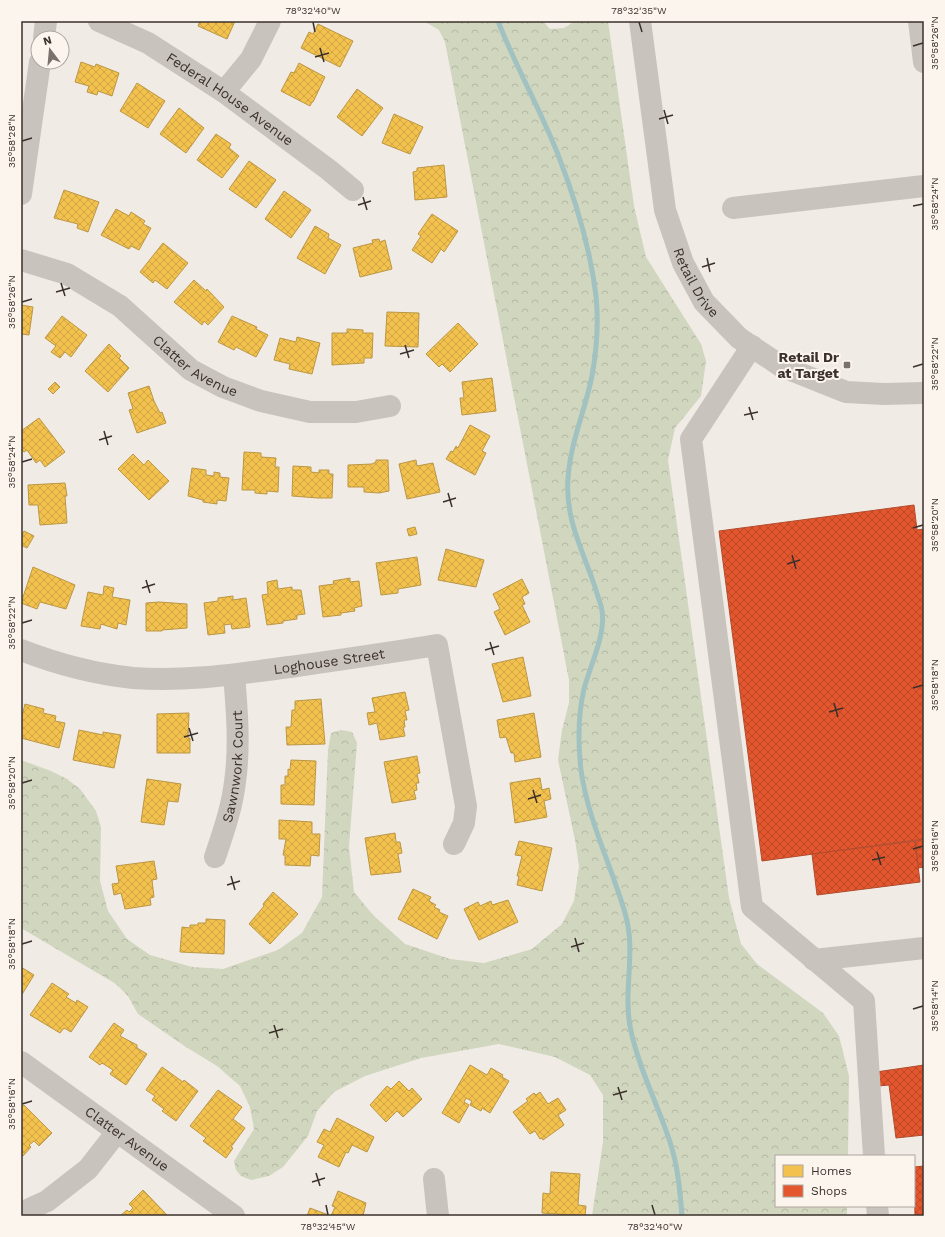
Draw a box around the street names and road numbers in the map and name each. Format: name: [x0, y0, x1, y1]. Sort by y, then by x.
street label: Federal House Avenue: [164, 49, 297, 149]
street label: Retail Drive: [670, 246, 722, 321]
street label: Clatter Avenue: [150, 332, 240, 400]
street label: Loghouse Street: [272, 645, 386, 677]
street label: Sawnwork Court: [219, 710, 246, 824]
street label: Clatter Avenue: [82, 1103, 172, 1174]

